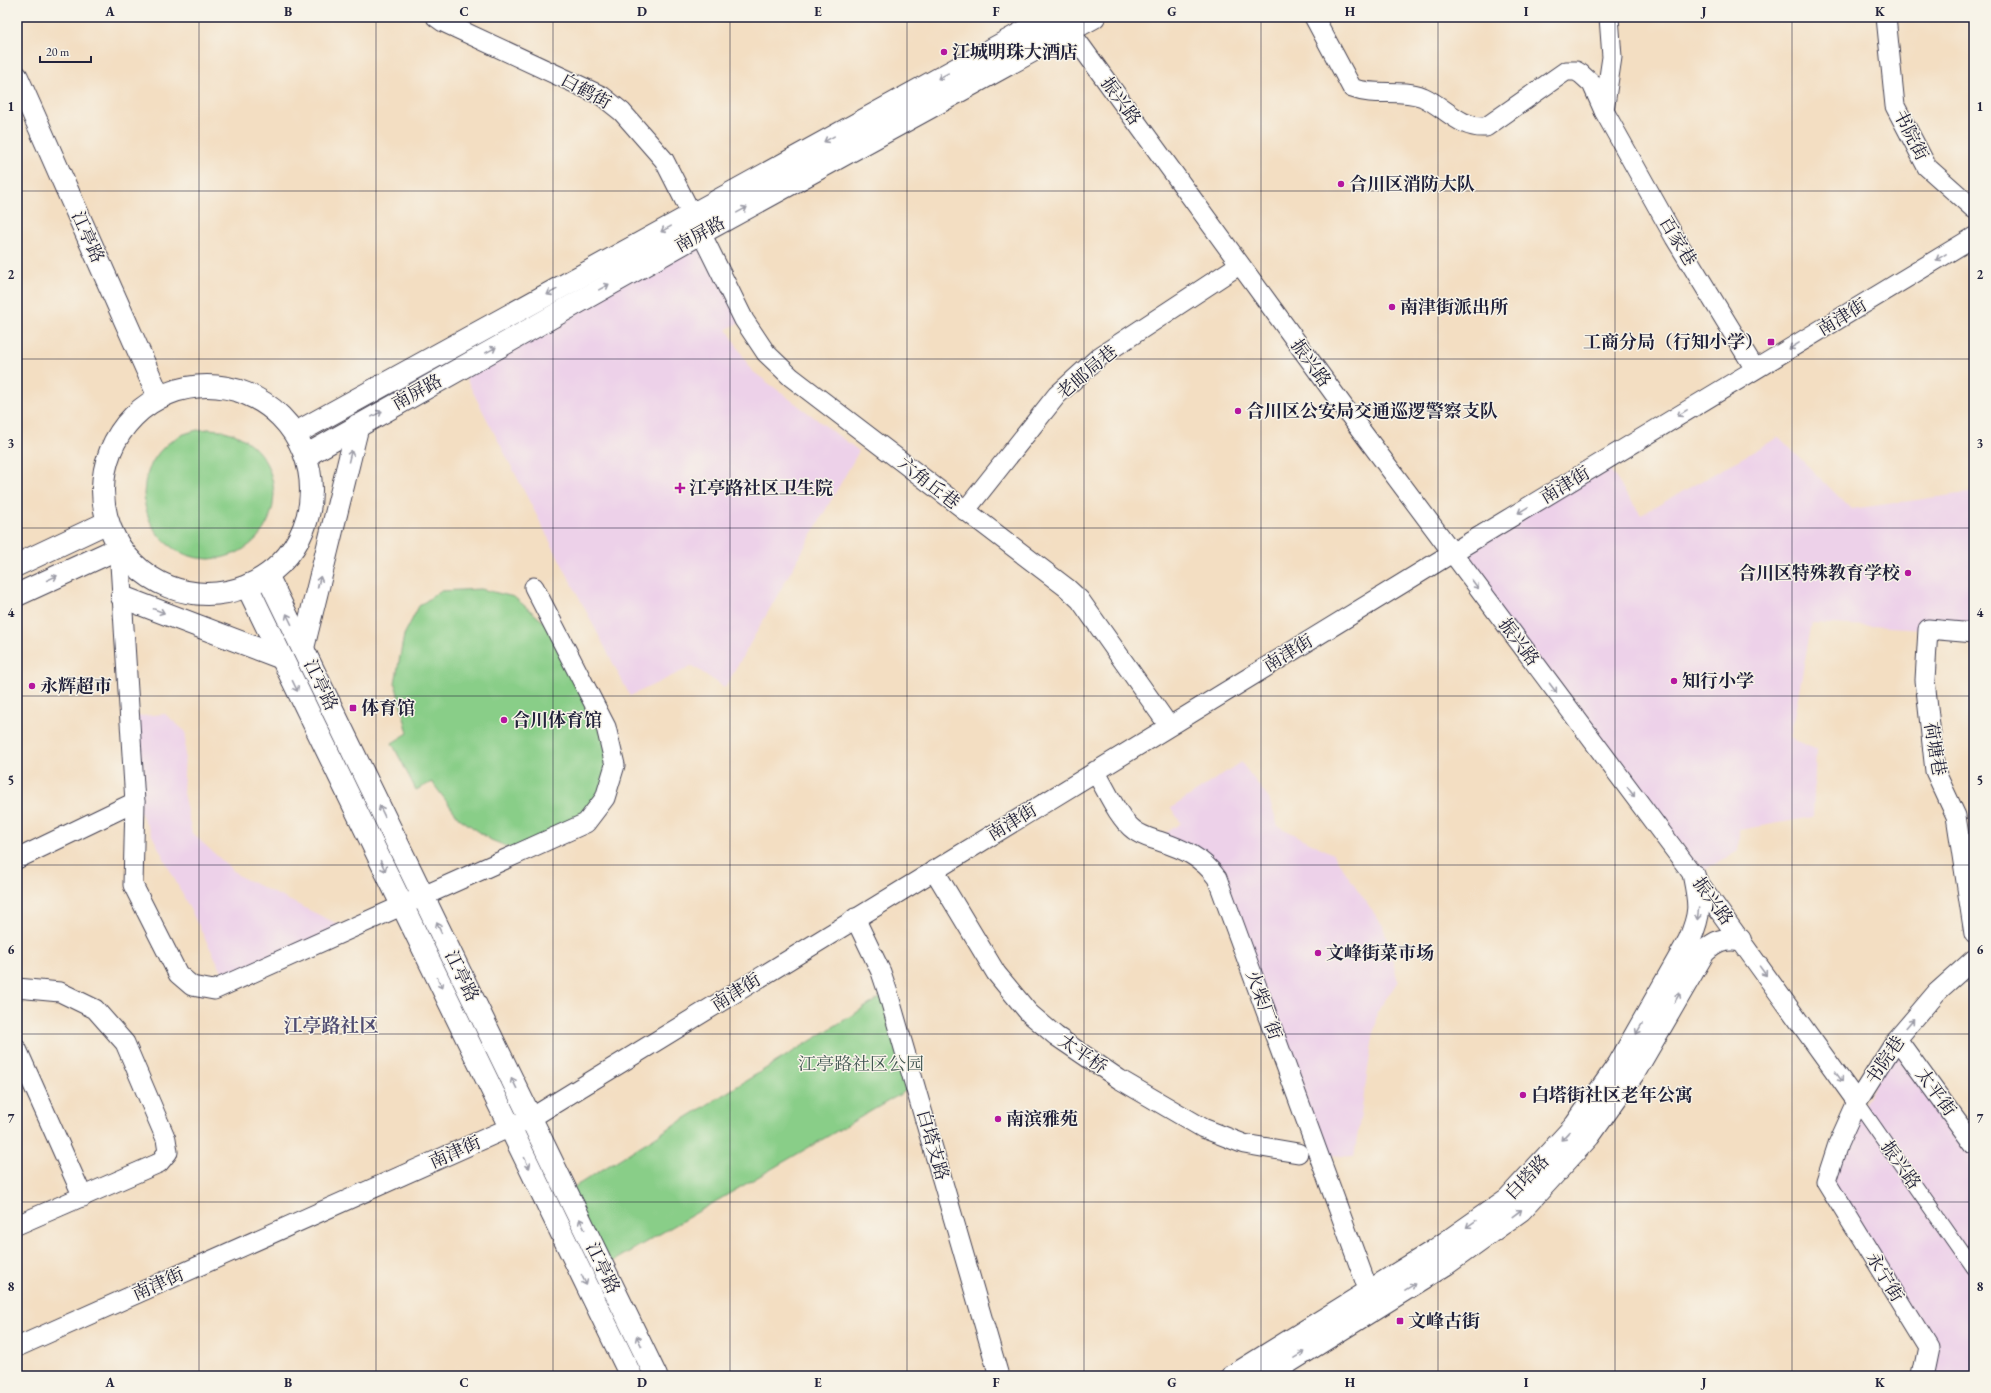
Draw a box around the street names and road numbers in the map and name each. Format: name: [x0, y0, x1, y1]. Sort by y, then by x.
street label: 白鹤街: [557, 67, 615, 114]
street label: 振兴路: [1096, 72, 1147, 129]
street label: 书院街: [1889, 105, 1934, 164]
street label: 江亭路: [67, 207, 110, 266]
street label: 南屏路: [671, 210, 729, 257]
street label: 百家巷: [1655, 212, 1702, 270]
street label: 南津街: [1813, 293, 1871, 340]
street label: 振兴路: [1286, 334, 1337, 391]
street label: 老邮局巷: [1052, 340, 1122, 404]
street label: 南屏路: [388, 368, 446, 415]
street label: 六角丘巷: [894, 451, 965, 514]
street label: 南津街: [1536, 461, 1594, 508]
street label: 振兴路: [1494, 613, 1545, 670]
street label: 南津街: [1259, 629, 1317, 676]
street label: 江亭路: [299, 655, 344, 714]
street label: 荷塘巷: [1919, 720, 1952, 777]
street label: 南津街: [983, 798, 1041, 845]
street label: 振兴路: [1688, 872, 1739, 929]
street label: 江亭路: [440, 946, 485, 1005]
street label: 火柴厂街: [1241, 967, 1288, 1043]
street label: 南津街: [707, 968, 765, 1016]
street label: 太平桥: [1055, 1029, 1112, 1078]
street label: 书院巷: [1860, 1031, 1909, 1089]
street label: 太平街: [1911, 1063, 1962, 1120]
street label: 白塔支路: [913, 1107, 954, 1183]
street label: 南津街: [425, 1130, 484, 1173]
street label: 振兴路: [1877, 1136, 1926, 1193]
street label: 白塔路: [1500, 1149, 1554, 1204]
street label: 江亭路: [581, 1238, 626, 1297]
street label: 永宁街: [1862, 1248, 1909, 1306]
street label: 南津街: [128, 1262, 187, 1305]

